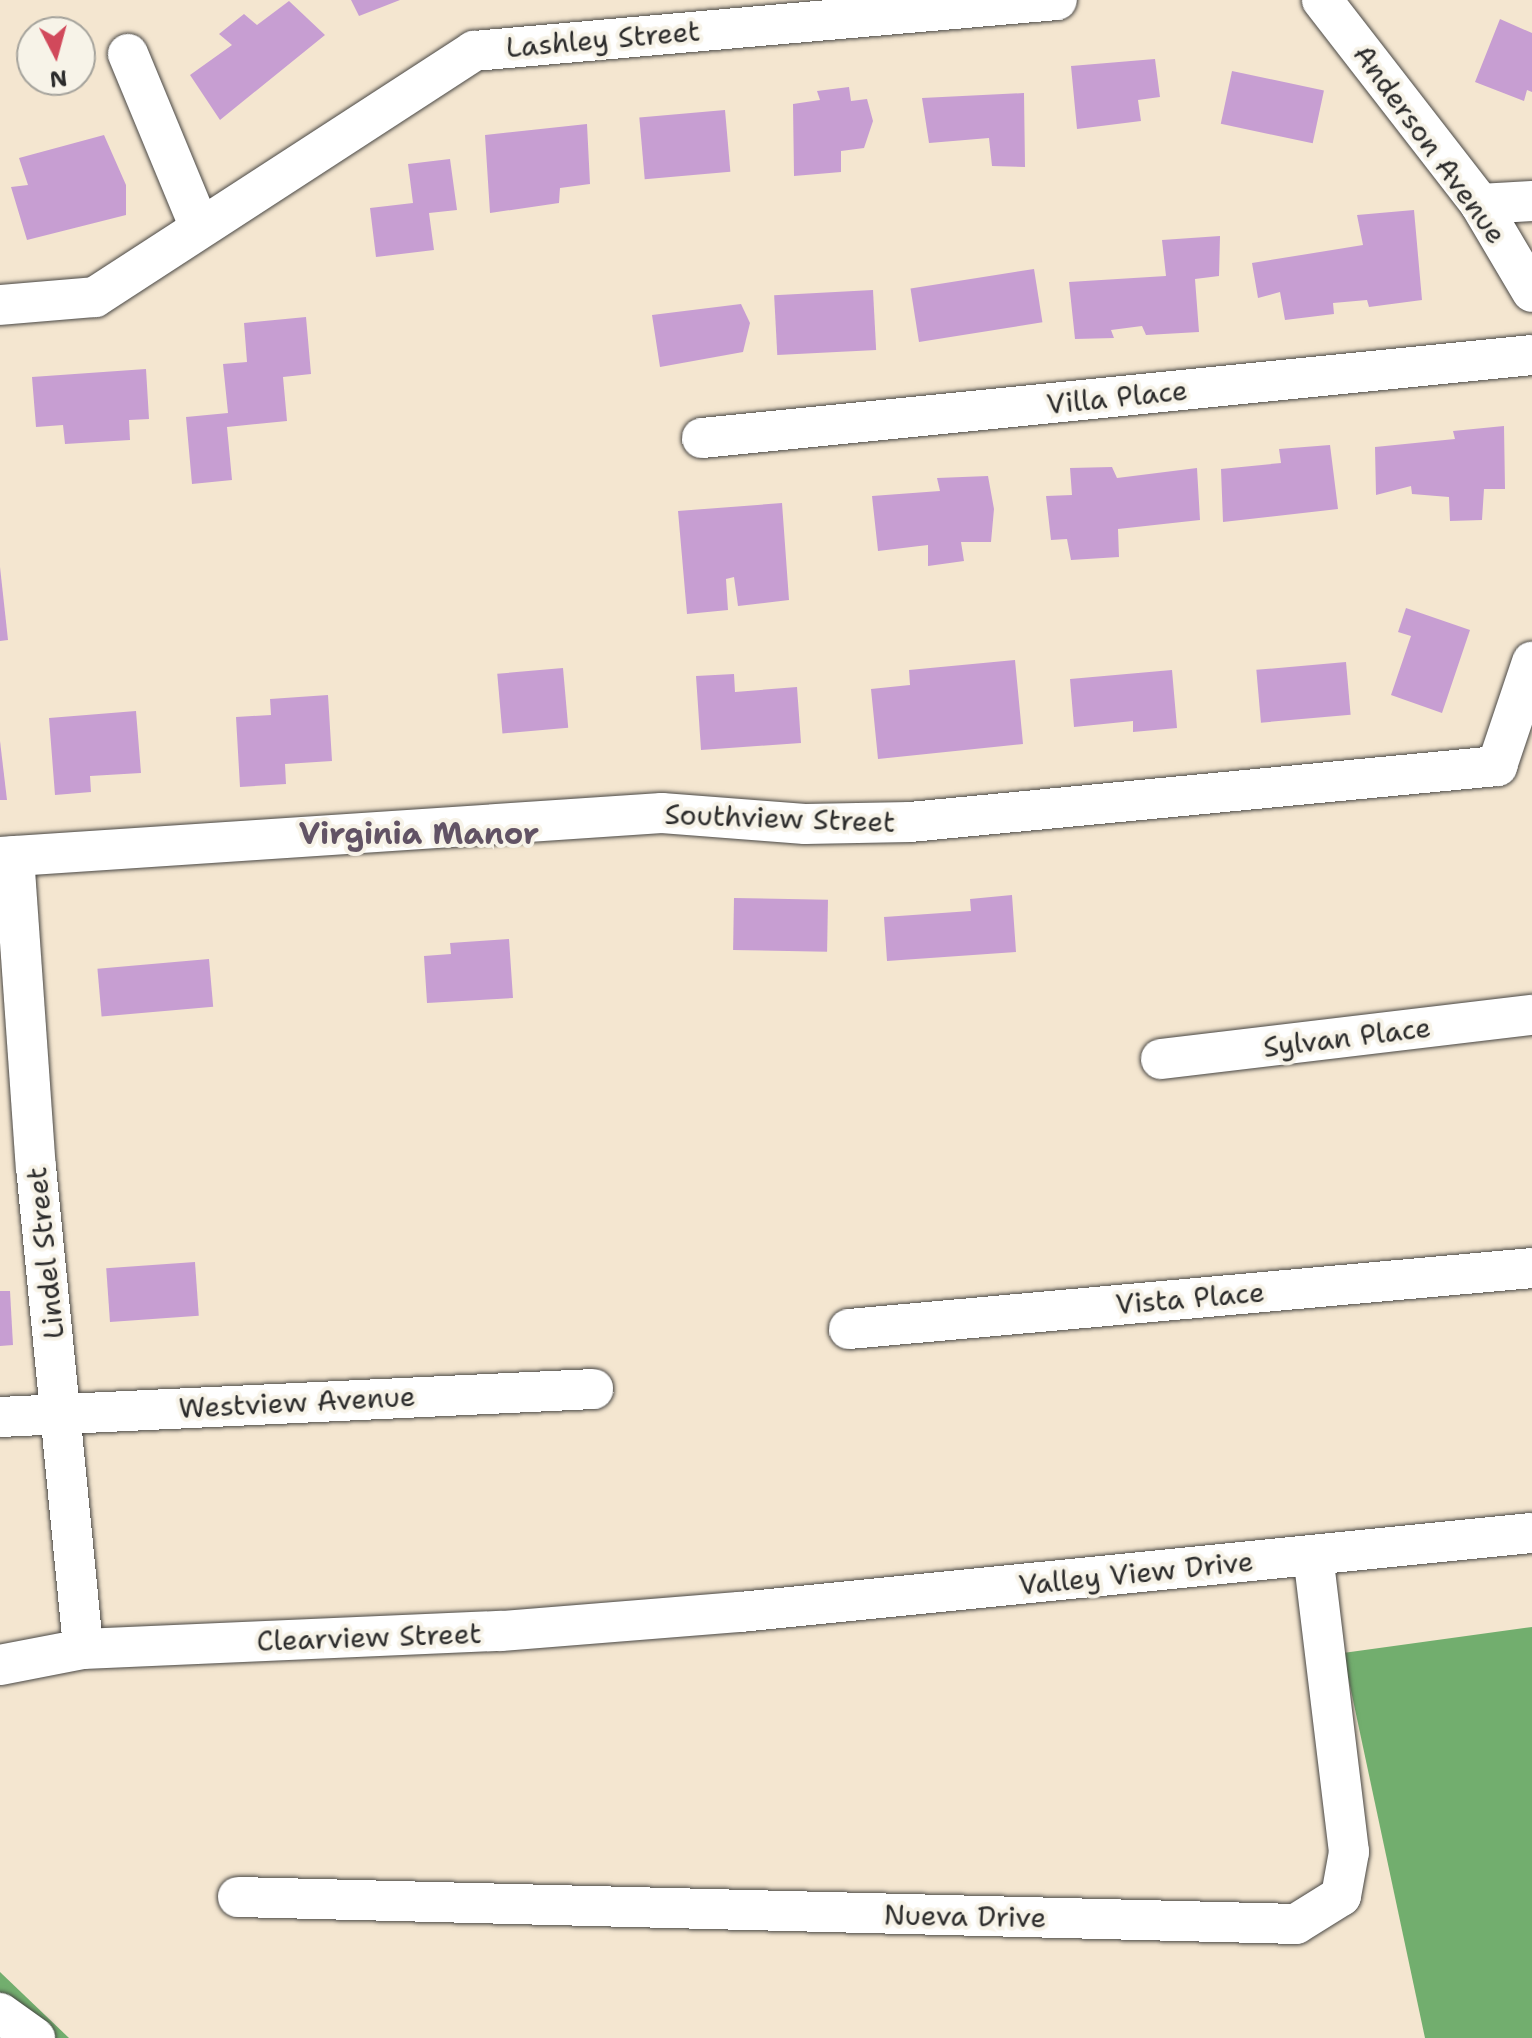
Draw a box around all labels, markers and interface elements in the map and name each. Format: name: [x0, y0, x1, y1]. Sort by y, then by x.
street label: Lashley Street: [505, 14, 701, 64]
north arrow: [16, 16, 96, 96]
street label: Anderson Avenue: [1347, 38, 1513, 250]
text: N: [48, 63, 69, 94]
street label: Villa Place: [1045, 373, 1189, 421]
street label: Southview Street: [664, 797, 896, 839]
district label: Virginia Manor: [299, 816, 539, 852]
street label: Sylvan Place: [1261, 1010, 1433, 1064]
street label: Lindel Street: [19, 1165, 71, 1341]
street label: Vista Place: [1114, 1275, 1266, 1321]
street label: Westview Avenue: [178, 1379, 416, 1425]
street label: Valley View Drive: [1017, 1544, 1255, 1602]
street label: Clearview Street: [256, 1616, 482, 1658]
street label: Nueva Drive: [883, 1898, 1047, 1934]

